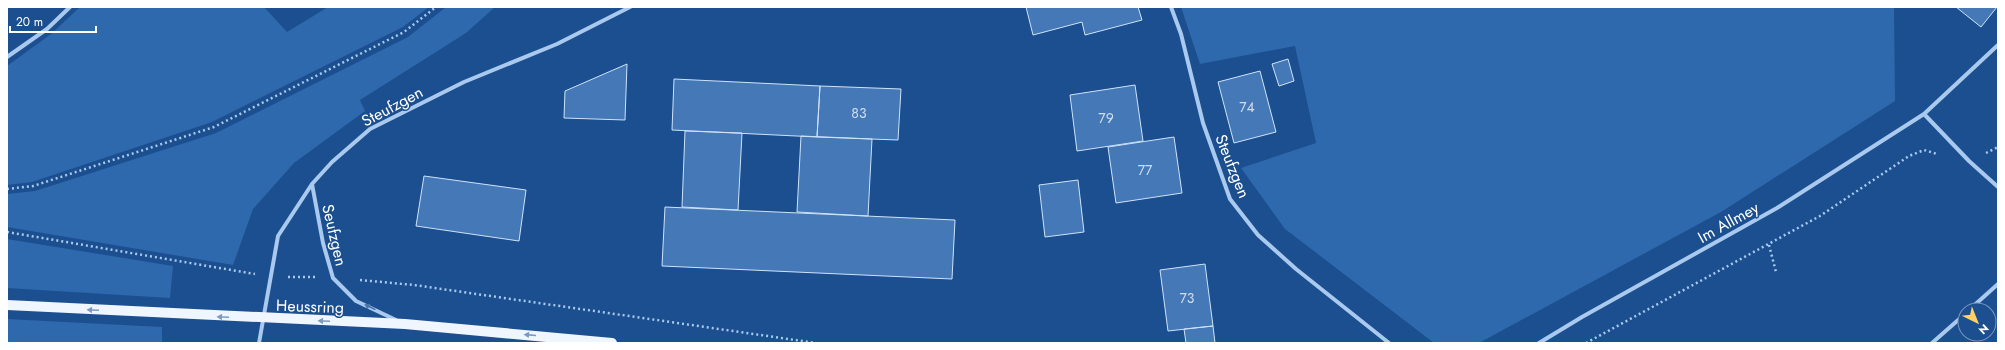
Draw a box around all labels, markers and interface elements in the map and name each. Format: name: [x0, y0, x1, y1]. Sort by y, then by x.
scale bar: [10, 8, 96, 34]
text: 20 m: [16, 13, 43, 31]
street label: Steufzgen: [357, 81, 427, 132]
house number: 74: [1239, 97, 1255, 117]
house number: 83: [851, 103, 867, 123]
house number: 79: [1098, 108, 1114, 128]
street label: Steufzgen: [1209, 131, 1256, 201]
house number: 77: [1138, 160, 1153, 180]
street label: Im Allmey: [1694, 196, 1764, 249]
street label: Seufzgen: [316, 202, 353, 268]
house number: 73: [1180, 288, 1195, 308]
street label: Heussring: [276, 294, 344, 319]
north arrow: [1957, 302, 1997, 342]
one-way arrow: [364, 304, 376, 310]
one-way arrow: [87, 306, 99, 313]
one-way arrow: [217, 313, 229, 320]
one-way arrow: [318, 318, 330, 325]
text: N: [1975, 320, 1992, 338]
one-way arrow: [524, 332, 536, 339]

